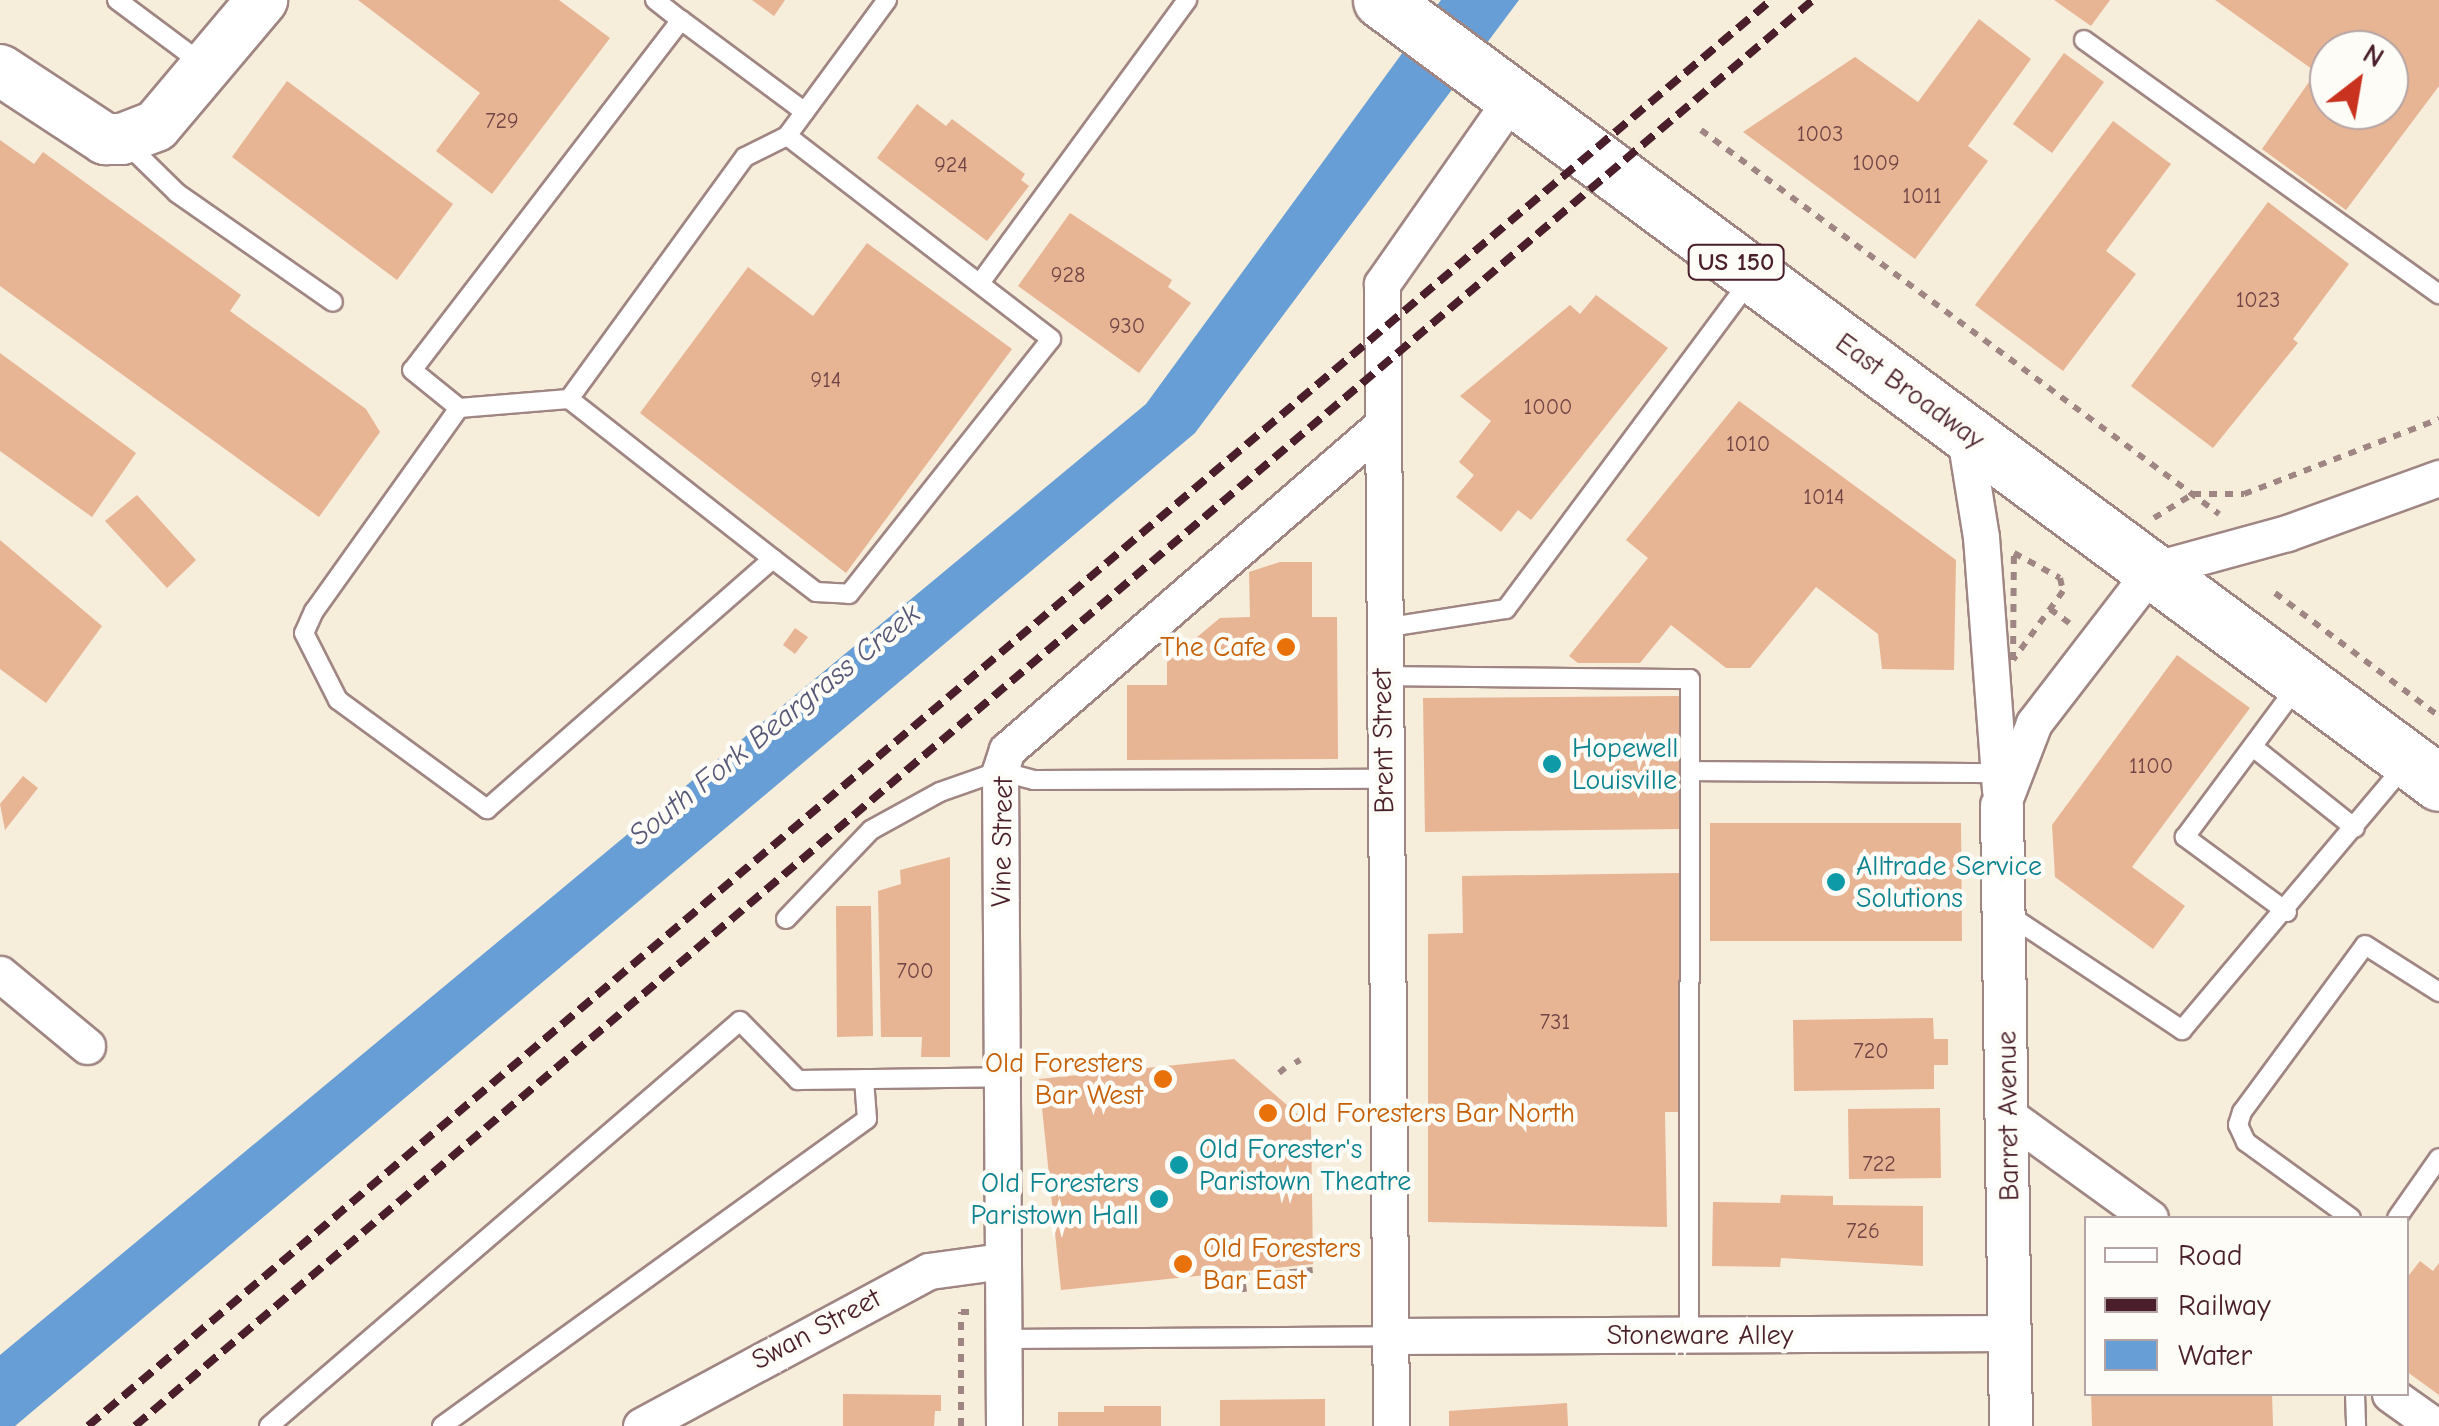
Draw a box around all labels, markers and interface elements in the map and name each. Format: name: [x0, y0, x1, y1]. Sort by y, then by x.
north arrow: [2309, 30, 2409, 130]
text: N: [2357, 38, 2389, 74]
house number: 729: [485, 109, 519, 135]
house number: 1003: [1797, 122, 1843, 148]
house number: 1009: [1852, 151, 1900, 177]
house number: 924: [934, 153, 968, 179]
house number: 1011: [1902, 184, 1942, 210]
road number: US 150: [1686, 242, 1786, 282]
house number: 928: [1051, 263, 1085, 289]
house number: 1023: [2236, 288, 2280, 314]
house number: 930: [1109, 314, 1145, 340]
street label: East Broadway: [1829, 326, 1991, 456]
house number: 914: [811, 368, 841, 394]
house number: 1000: [1524, 395, 1572, 421]
house number: 1010: [1726, 432, 1770, 458]
house number: 1014: [1803, 485, 1845, 511]
water label: South Fork Beargrass Creek: [622, 596, 928, 854]
place label: The Cafe: [1160, 630, 1266, 664]
marker: The Cafe: [1275, 636, 1297, 658]
street label: Brent Street: [1365, 668, 1401, 814]
place label: Hopewell Louisville: [1572, 731, 1678, 797]
marker: Hopewell Louisville: [1541, 753, 1563, 775]
house number: 1100: [2129, 754, 2173, 780]
street label: Vine Street: [984, 777, 1020, 907]
place label: Alltrade Service Solutions: [1856, 849, 2042, 915]
marker: Alltrade Service Solutions: [1825, 871, 1847, 893]
house number: 700: [896, 959, 934, 985]
house number: 731: [1540, 1010, 1570, 1036]
street label: Barret Avenue: [1990, 1031, 2026, 1201]
house number: 720: [1853, 1039, 1889, 1065]
place label: Old Foresters Bar West: [985, 1046, 1143, 1112]
marker: Old Foresters Bar West: [1152, 1068, 1174, 1090]
place label: Old Foresters Bar North: [1288, 1096, 1575, 1130]
marker: Old Foresters Bar North: [1257, 1102, 1279, 1124]
place label: Old Forester's Paristown Theatre: [1199, 1132, 1411, 1198]
house number: 722: [1862, 1152, 1896, 1178]
marker: Old Forester's Paristown Theatre: [1168, 1154, 1190, 1176]
place label: Old Foresters Paristown Hall: [971, 1166, 1139, 1232]
marker: Old Foresters Paristown Hall: [1148, 1188, 1170, 1210]
legend: [2084, 1216, 2409, 1396]
house number: 726: [1846, 1219, 1880, 1245]
place label: Old Foresters Bar East: [1203, 1231, 1361, 1297]
text: Road: [2178, 1238, 2243, 1273]
marker: Old Foresters Bar East: [1172, 1253, 1194, 1275]
street label: Swan Street: [746, 1281, 886, 1377]
text: Railway: [2178, 1288, 2271, 1323]
street label: Stoneware Alley: [1607, 1318, 1793, 1352]
text: Water: [2178, 1338, 2252, 1373]

